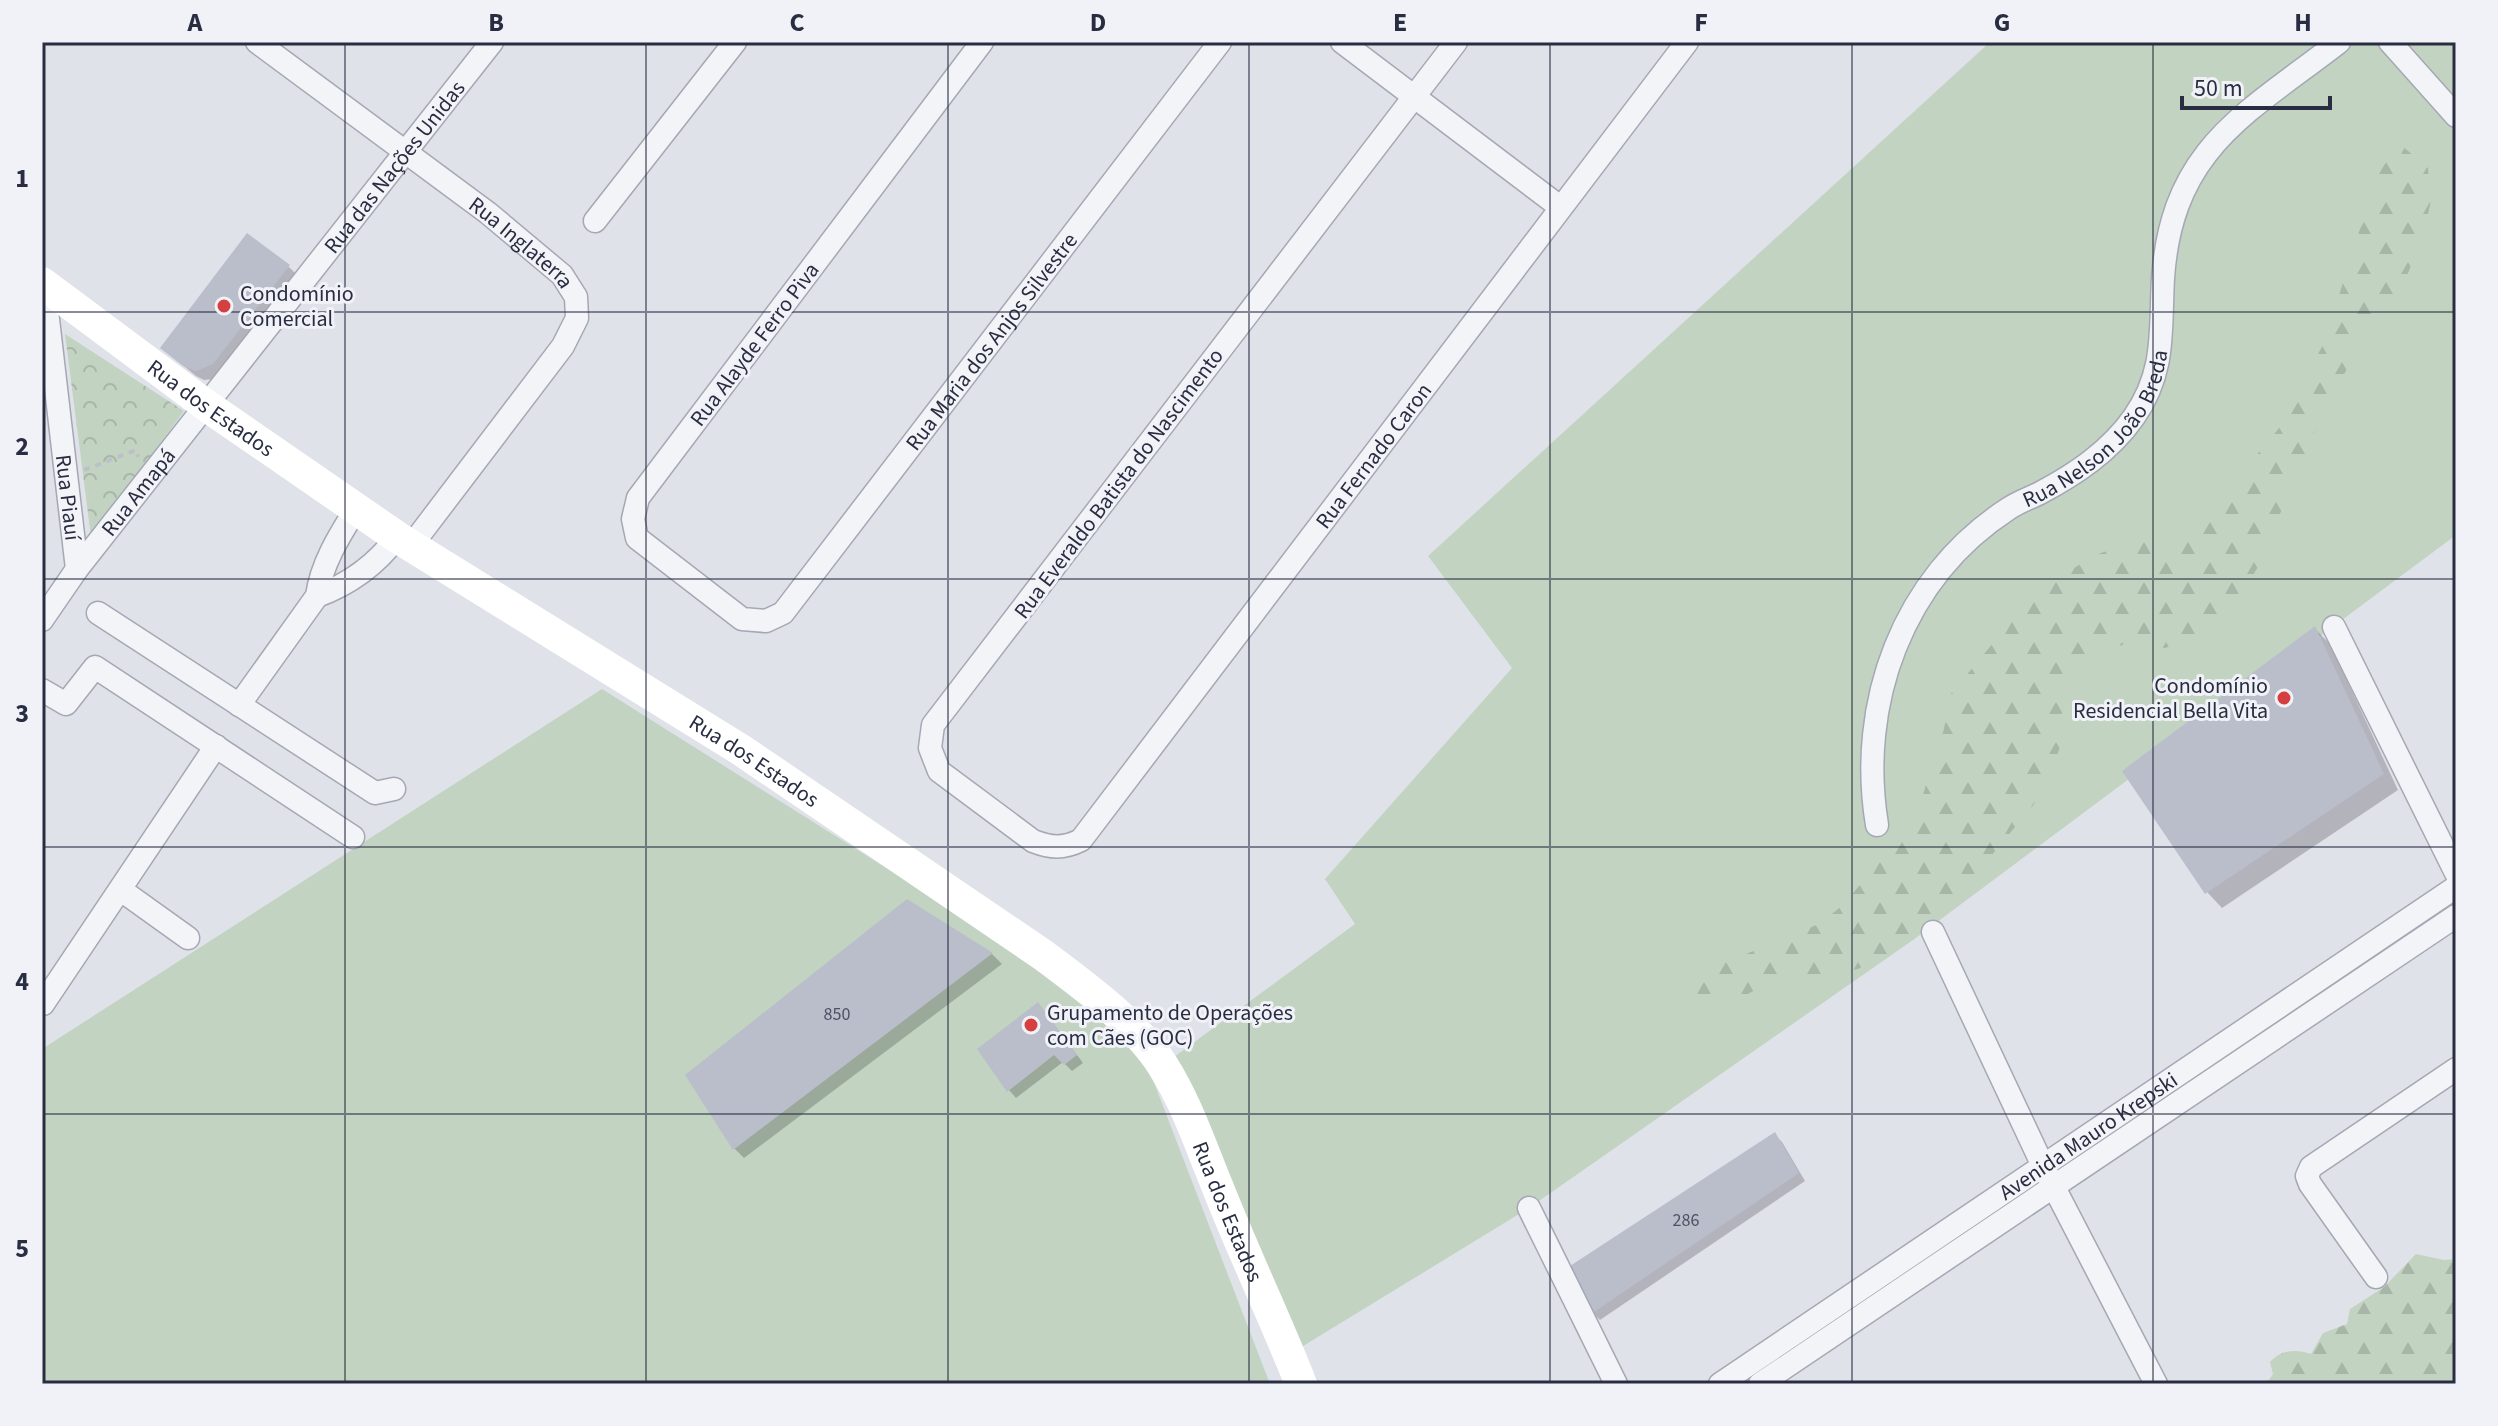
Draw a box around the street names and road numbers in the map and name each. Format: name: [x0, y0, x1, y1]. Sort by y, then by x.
street label: Rua das Nações Unidas: [316, 74, 473, 261]
street label: Rua Inglaterra: [462, 189, 581, 295]
street label: Rua Maria dos Anjos Silvestre: [898, 226, 1086, 457]
street label: Rua Alayde Ferro Piva: [682, 256, 827, 433]
street label: Rua Everaldo Batista do Nascimento: [1006, 342, 1231, 626]
street label: Rua Nelson João Breda: [2018, 348, 2176, 516]
street label: Rua dos Estados: [140, 352, 281, 465]
street label: Rua Fernado Caron: [1308, 376, 1440, 536]
street label: Rua Amapá: [94, 442, 183, 543]
street label: Rua Piauí: [47, 453, 89, 543]
street label: Rua dos Estados: [683, 707, 825, 815]
street label: Avenida Mauro Krepski: [1993, 1064, 2184, 1208]
street label: Rua dos Estados: [1184, 1137, 1271, 1287]

